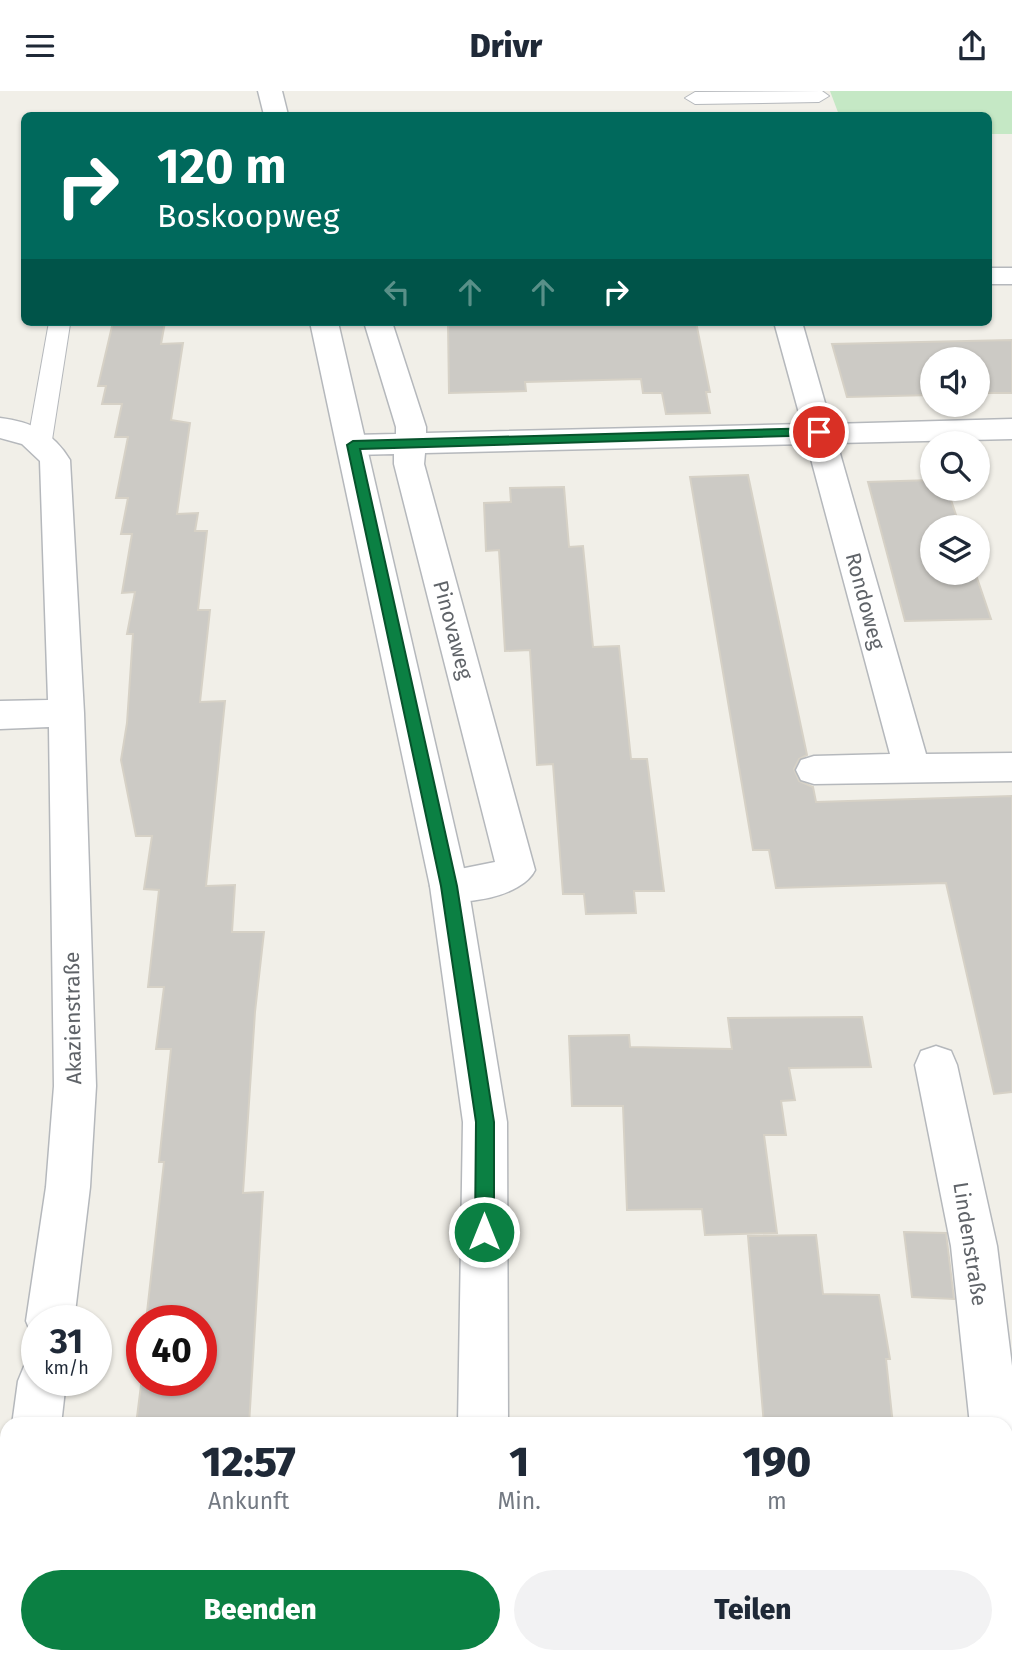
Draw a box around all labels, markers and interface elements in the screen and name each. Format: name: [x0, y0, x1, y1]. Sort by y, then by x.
icon: menu: [21, 27, 59, 65]
text: Drivr: [470, 27, 542, 65]
icon: share: [953, 27, 991, 65]
text: 120 m: [157, 137, 287, 196]
icon: right: [42, 140, 133, 231]
text: Boskoopweg: [157, 197, 340, 235]
icon: left: [378, 273, 416, 311]
icon: ahead: [451, 273, 489, 311]
icon: ahead: [524, 273, 562, 311]
icon: right: [597, 273, 635, 311]
map controls: [920, 347, 990, 585]
button: sound: [920, 347, 990, 417]
pin: [789, 402, 849, 462]
icon: arrive: [800, 413, 838, 451]
button: search: [920, 431, 990, 501]
button: layers: [920, 515, 990, 585]
street label: Rondoweg: [840, 550, 890, 652]
street label: Pinovaweg: [427, 578, 479, 682]
street label: Akazienstraße: [59, 951, 87, 1085]
street label: Lindenstraße: [947, 1180, 993, 1308]
position arrow: [447, 1195, 521, 1269]
speed limit sign: 40: [126, 1305, 217, 1396]
text: 31: [50, 1320, 83, 1362]
text: km/h: [44, 1357, 89, 1379]
text: 12:57: [202, 1437, 296, 1487]
text: 1: [509, 1437, 529, 1487]
text: 190: [742, 1437, 811, 1487]
text: Ankunft: [208, 1487, 289, 1515]
text: Min.: [497, 1487, 541, 1515]
text: m: [767, 1487, 787, 1515]
button: Beenden: [21, 1570, 500, 1650]
button: Teilen: [514, 1570, 992, 1650]

